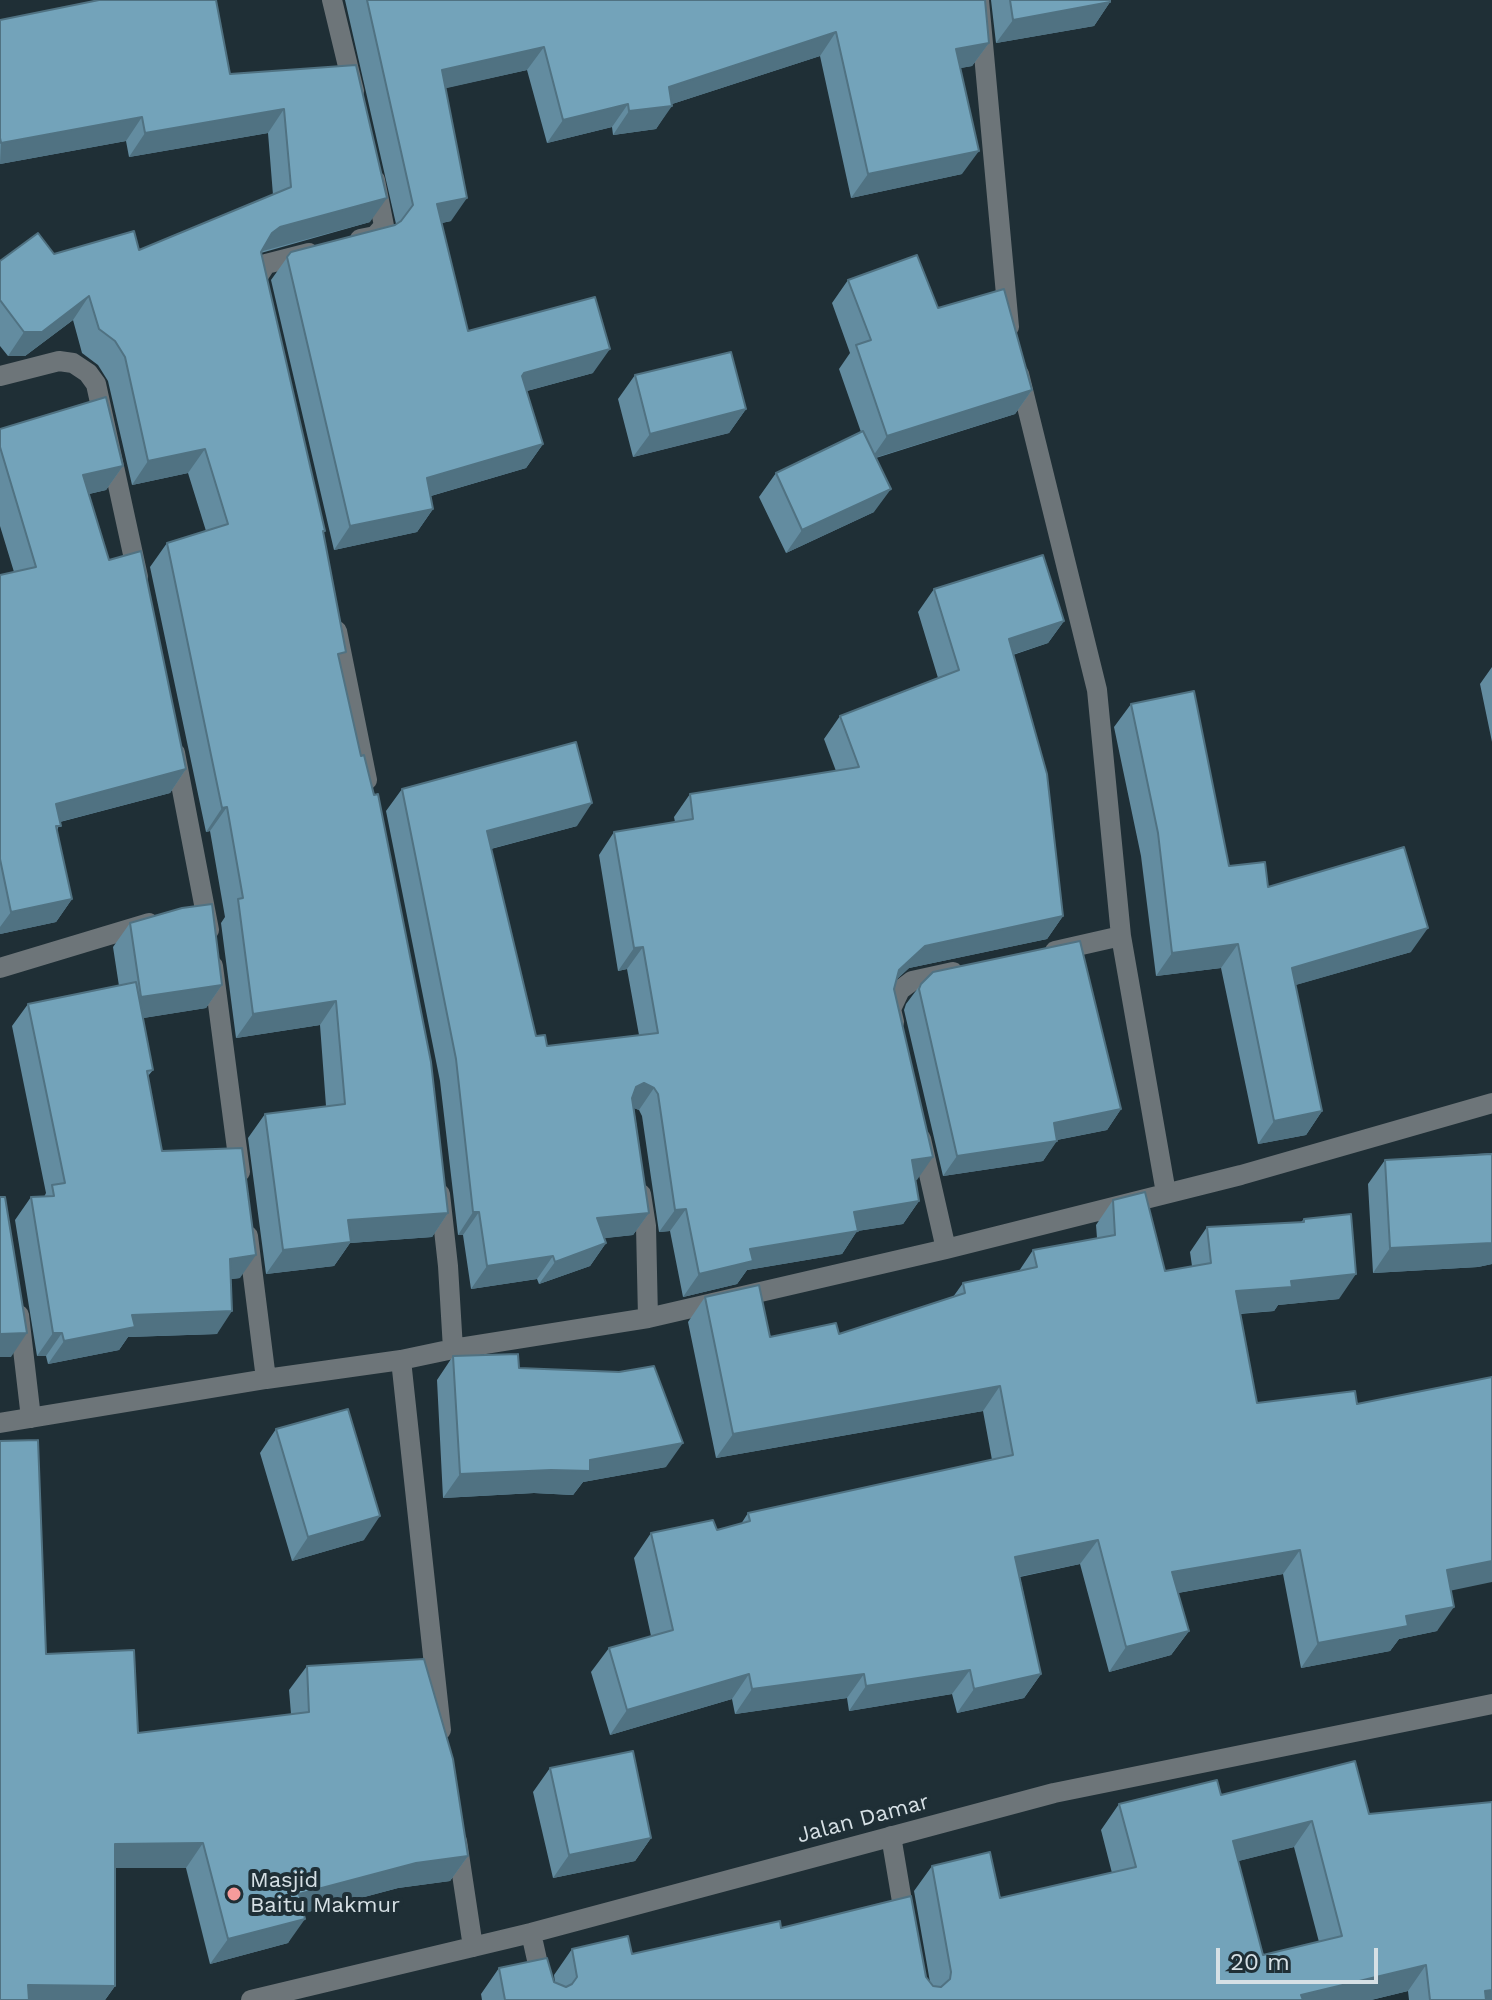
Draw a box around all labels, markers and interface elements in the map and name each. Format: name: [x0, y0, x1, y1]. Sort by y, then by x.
street label: Jalan Damar: [794, 1789, 932, 1849]
place label: Masjid Baitu Makmur: [250, 1868, 400, 1920]
marker: Masjid Baitu Makmur: [225, 1885, 243, 1903]
scale bar: [1220, 1932, 1382, 1982]
text: 20 m: [1230, 1948, 1290, 1976]

